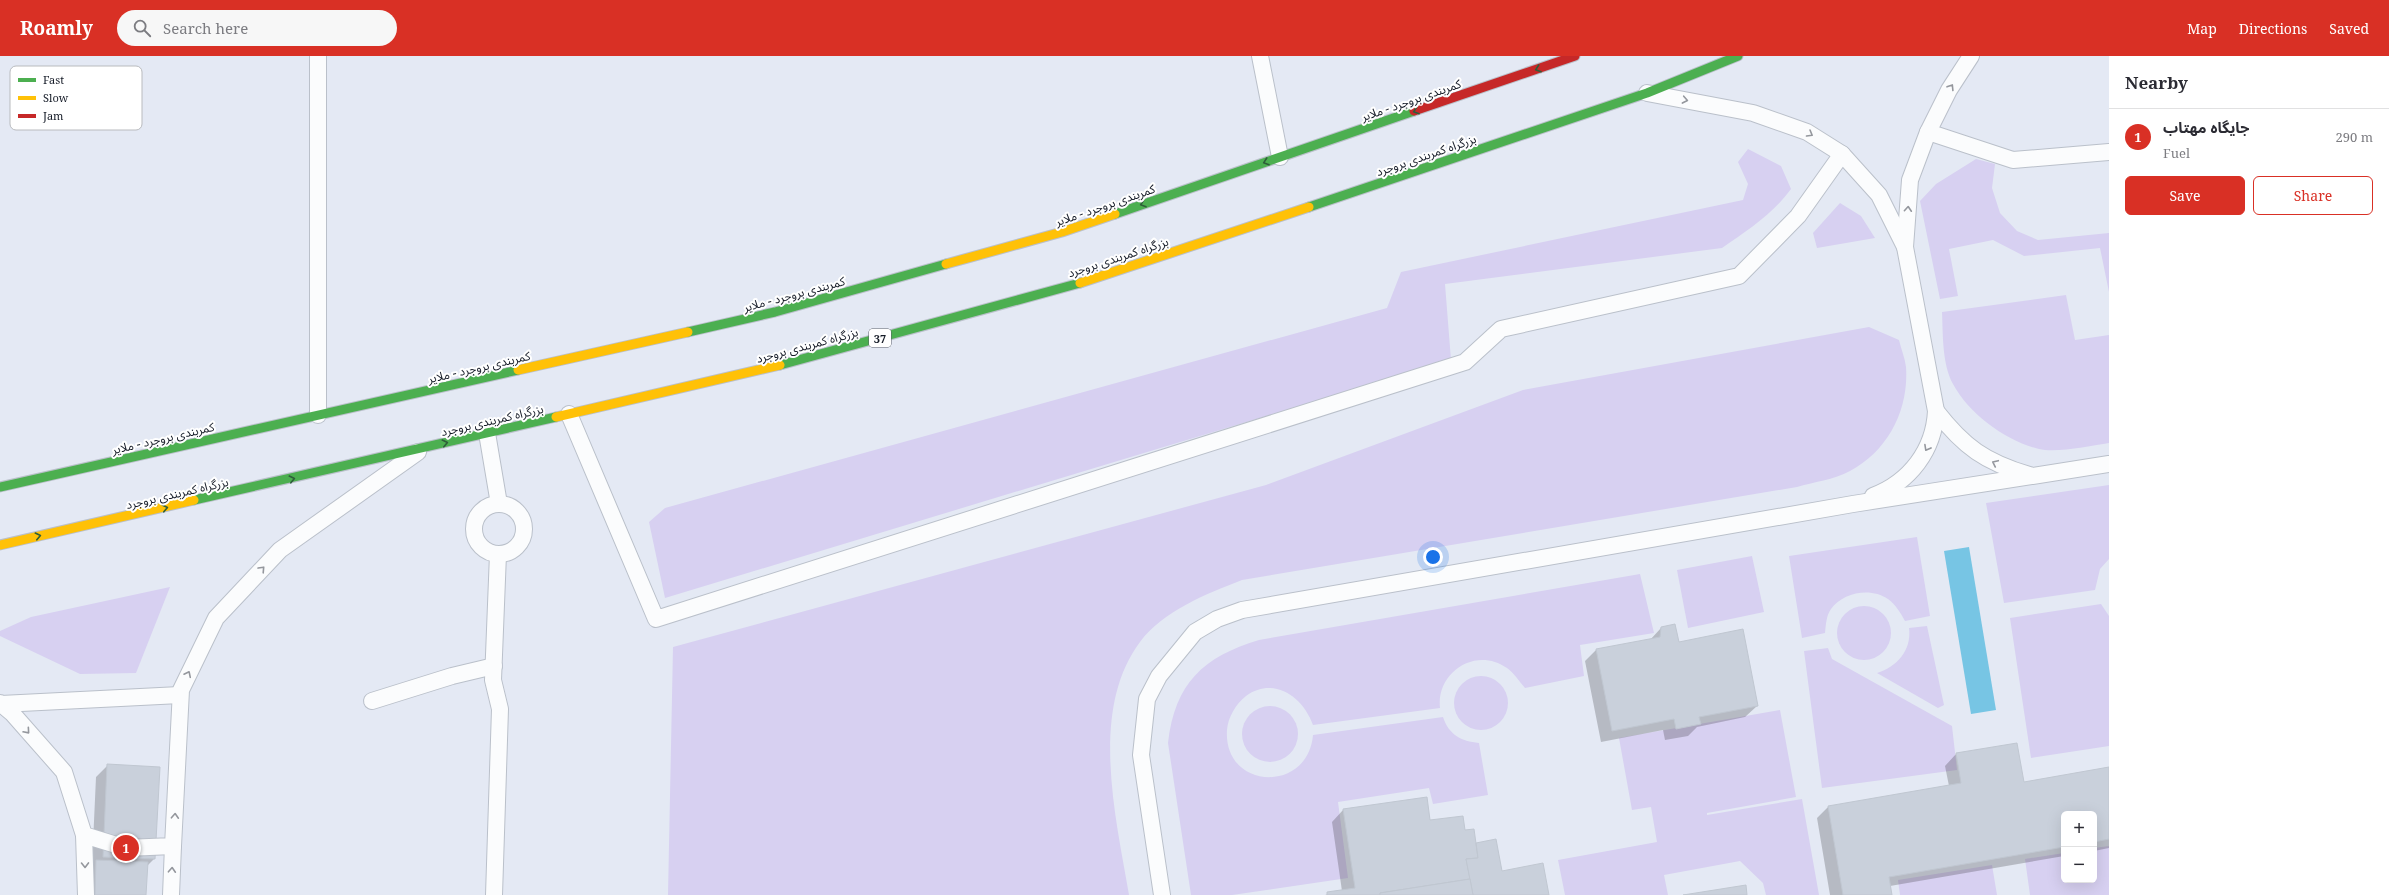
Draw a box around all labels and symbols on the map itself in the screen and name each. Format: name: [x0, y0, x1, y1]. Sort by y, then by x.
one-way arrow: [1535, 64, 1542, 72]
legend: [10, 66, 142, 130]
text: Fast: [43, 72, 64, 87]
street label: کمربندی بروجرد - ملایر: [1358, 75, 1464, 125]
one-way arrow: [1946, 84, 1953, 91]
text: Slow: [43, 90, 69, 105]
one-way arrow: [1682, 96, 1688, 104]
one-way arrow: [1412, 106, 1419, 115]
text: Jam: [42, 108, 64, 123]
one-way arrow: [1806, 129, 1813, 136]
street label: بزرگراه کمربندی بروجرد: [1374, 130, 1478, 180]
one-way arrow: [1263, 157, 1270, 166]
street label: کمربندی بروجرد - ملایر: [1052, 180, 1158, 230]
one-way arrow: [1140, 200, 1147, 208]
one-way arrow: [1904, 206, 1913, 212]
street label: بزرگراه کمربندی بروجرد: [1065, 233, 1171, 281]
street label: کمربندی بروجرد - ملایر: [740, 272, 848, 316]
street label: بزرگراه کمربندی بروجرد: [754, 323, 860, 367]
road number: 37: [869, 329, 891, 347]
street label: کمربندی بروجرد - ملایر: [425, 347, 533, 387]
street label: بزرگراه کمربندی بروجرد: [439, 400, 545, 440]
street label: کمربندی بروجرد - ملایر: [109, 418, 217, 458]
one-way arrow: [442, 439, 449, 448]
one-way arrow: [1924, 444, 1932, 451]
one-way arrow: [1992, 460, 2000, 468]
street label: بزرگراه کمربندی بروجرد: [124, 473, 230, 513]
one-way arrow: [288, 475, 295, 483]
one-way arrow: [162, 504, 168, 512]
one-way arrow: [35, 533, 41, 541]
your location: [1423, 547, 1443, 567]
one-way arrow: [257, 566, 265, 574]
one-way arrow: [183, 671, 191, 678]
one-way arrow: [23, 726, 30, 733]
one-way arrow: [170, 813, 179, 819]
pin: 1: [113, 833, 139, 863]
one-way arrow: [81, 862, 89, 868]
one-way arrow: [168, 867, 176, 873]

